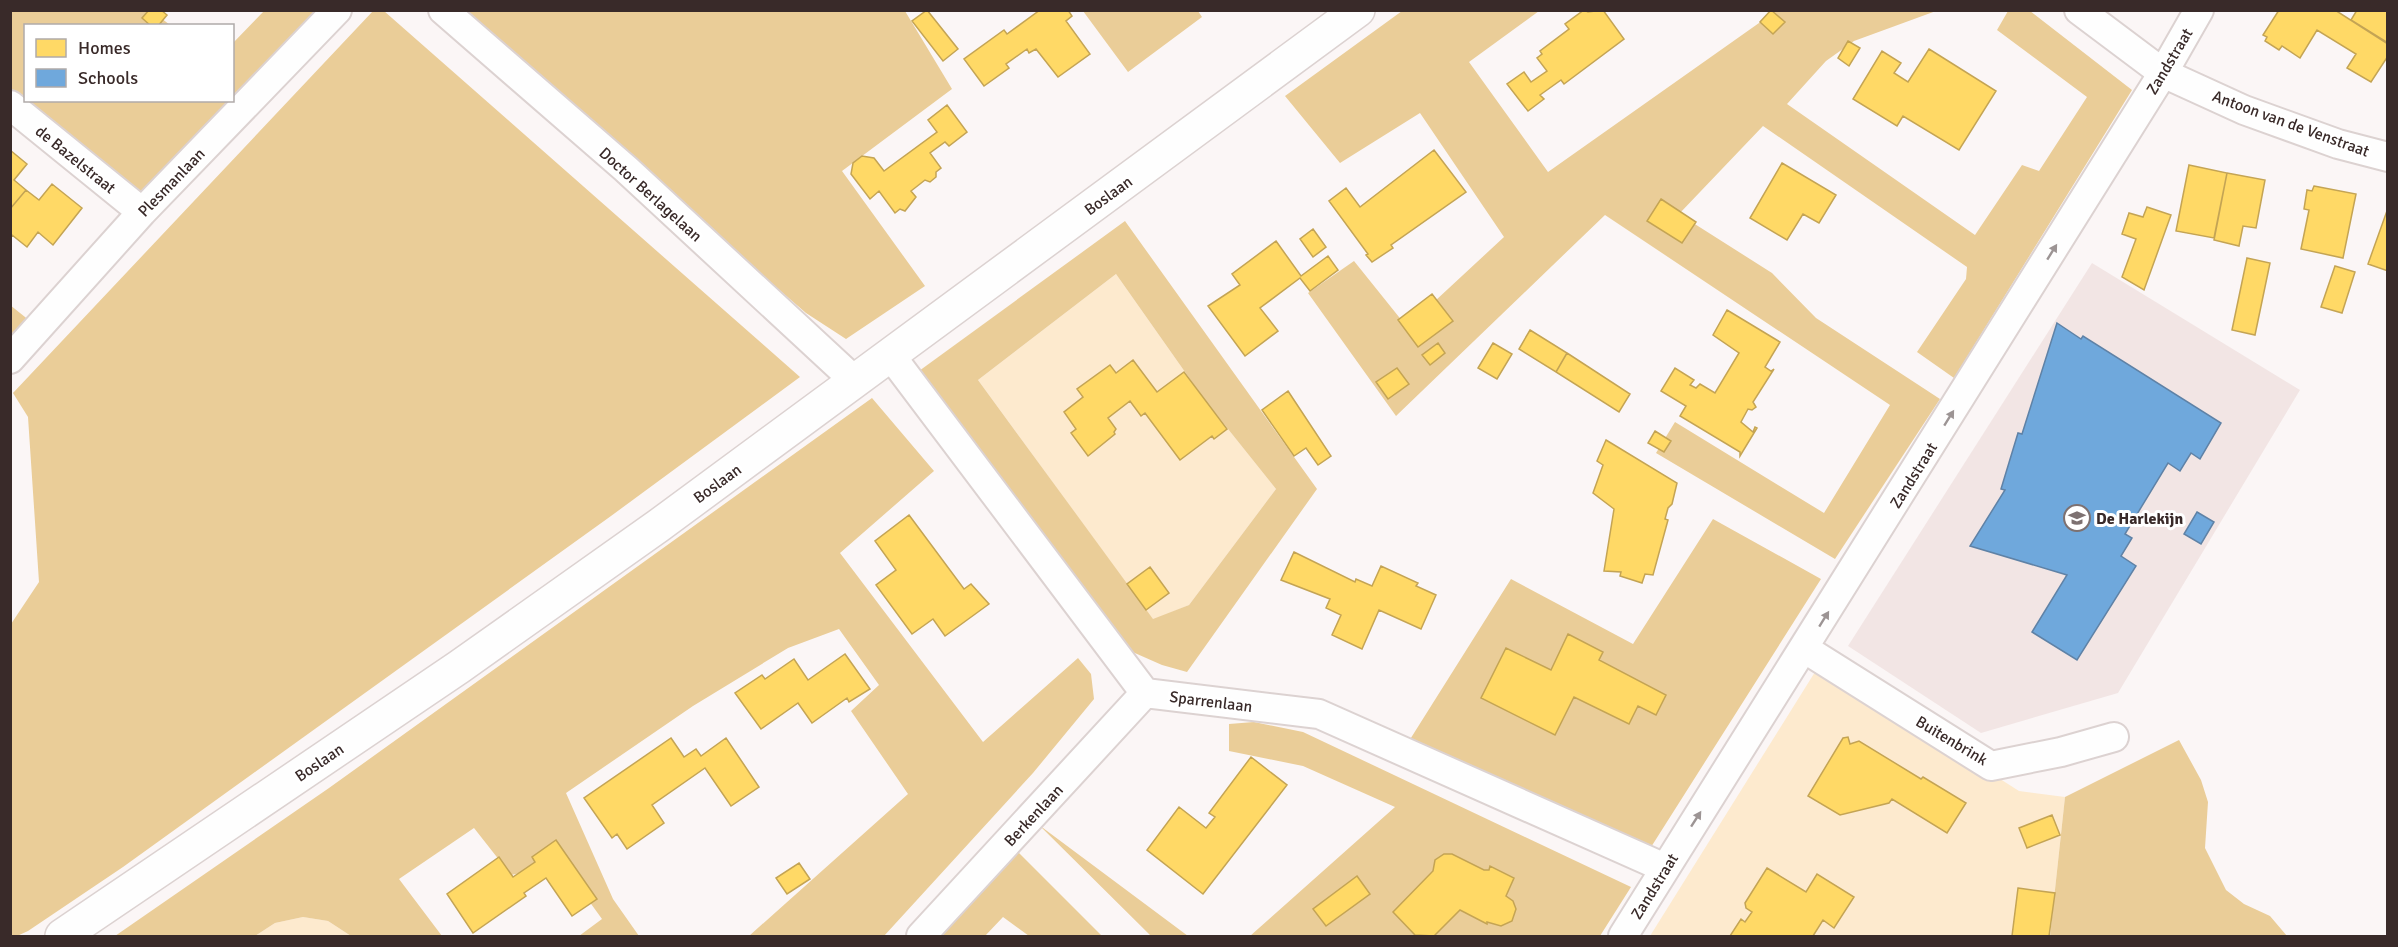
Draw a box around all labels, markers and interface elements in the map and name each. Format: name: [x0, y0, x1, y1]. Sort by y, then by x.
legend: [24, 24, 234, 102]
street label: Zandstraat: [2142, 24, 2198, 98]
text: Homes: [78, 37, 131, 59]
text: Schools: [78, 67, 138, 89]
street label: Antoon van de Venstraat: [2209, 86, 2372, 162]
street label: de Bazelstraat: [31, 121, 120, 198]
street label: Doctor Berlagelaan: [595, 143, 706, 246]
street label: Plesmanlaan: [134, 144, 209, 221]
street label: Boslaan: [1081, 172, 1137, 220]
one-way arrow: [2046, 244, 2057, 260]
one-way arrow: [1943, 410, 1954, 426]
street label: Zandstraat: [1886, 438, 1942, 512]
street label: Boslaan: [690, 460, 746, 508]
school or university icon: De Harlekijn: [2062, 503, 2092, 533]
place label: De Harlekijn: [2096, 509, 2183, 529]
one-way arrow: [1818, 611, 1829, 627]
street label: Sparrenlaan: [1168, 687, 1253, 717]
street label: Buitenbrink: [1912, 712, 1991, 770]
street label: Boslaan: [291, 739, 348, 786]
street label: Berkenlaan: [1000, 780, 1068, 851]
one-way arrow: [1691, 811, 1702, 827]
street label: Zandstraat: [1627, 849, 1683, 923]

